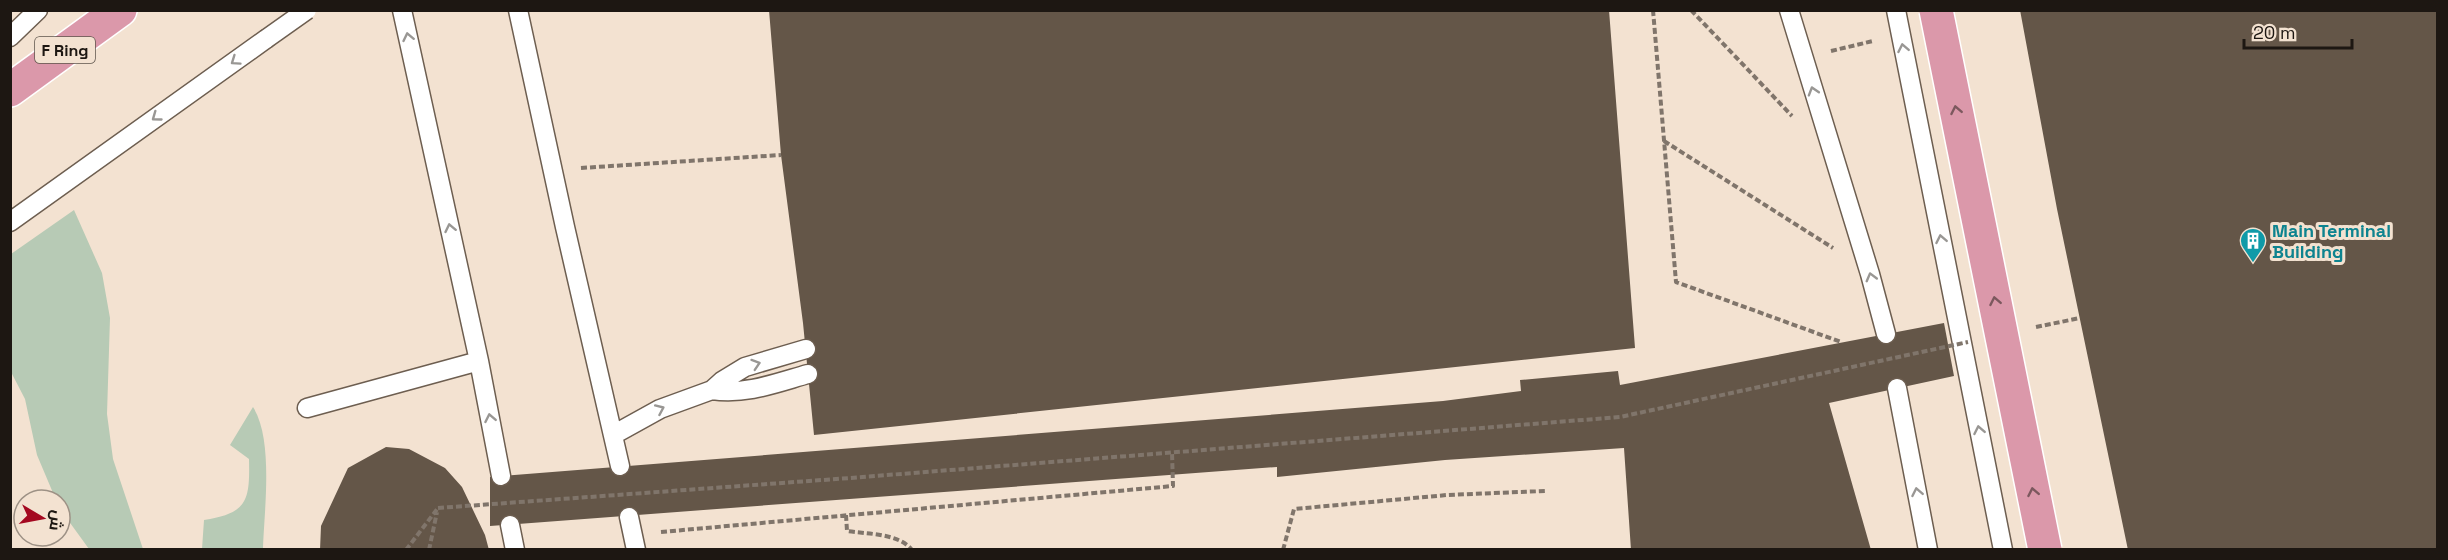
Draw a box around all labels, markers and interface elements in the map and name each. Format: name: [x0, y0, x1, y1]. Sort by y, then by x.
scale bar: [2244, 12, 2352, 50]
text: 20 m: [2253, 21, 2296, 44]
one-way arrow: [402, 32, 415, 42]
road number: F Ring: [35, 37, 95, 63]
one-way arrow: [1897, 43, 1910, 53]
one-way arrow: [230, 54, 241, 65]
one-way arrow: [1808, 86, 1821, 97]
one-way arrow: [1950, 105, 1963, 115]
one-way arrow: [151, 110, 162, 121]
place label: Main Terminal Building: [2272, 219, 2391, 263]
one-way arrow: [444, 223, 457, 233]
building icon: Main Terminal Building: [2238, 226, 2268, 264]
one-way arrow: [1935, 234, 1948, 244]
one-way arrow: [1866, 272, 1878, 283]
one-way arrow: [1989, 296, 2002, 306]
one-way arrow: [750, 358, 761, 371]
one-way arrow: [654, 404, 665, 416]
one-way arrow: [484, 414, 497, 424]
one-way arrow: [1973, 426, 1986, 436]
one-way arrow: [1911, 487, 1924, 497]
one-way arrow: [2027, 487, 2040, 497]
north arrow: [12, 488, 72, 548]
text: ش: [44, 509, 68, 532]

